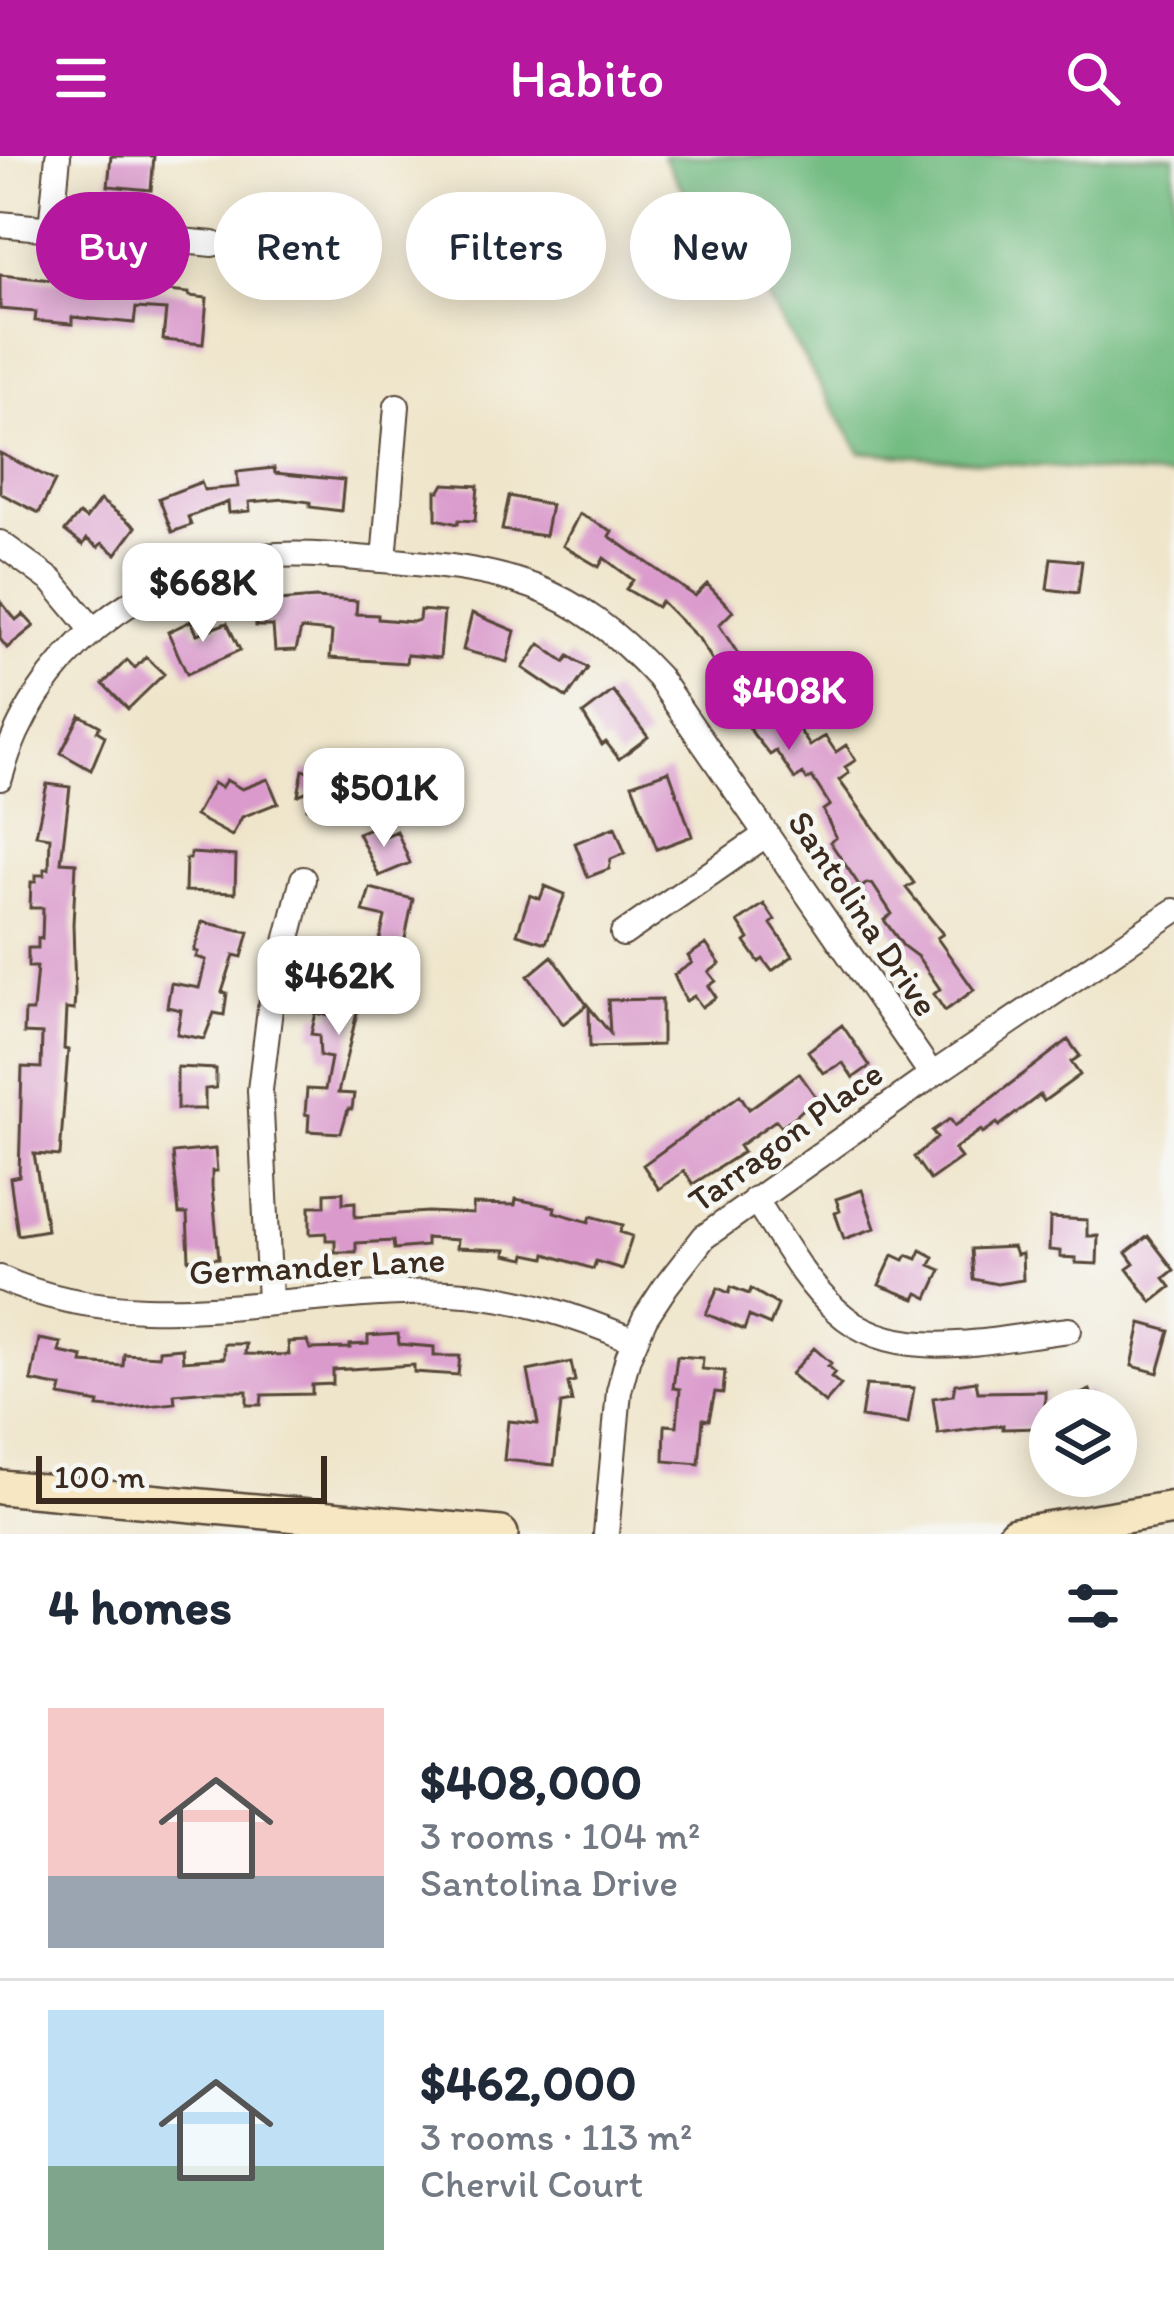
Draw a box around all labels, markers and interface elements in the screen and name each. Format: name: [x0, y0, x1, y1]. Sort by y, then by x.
icon: menu: [48, 45, 114, 111]
icon: search: [1060, 45, 1126, 111]
text: Habito: [509, 46, 665, 111]
chip: Buy: [36, 192, 190, 300]
chip: Rent: [214, 192, 382, 300]
chip: Filters: [406, 192, 606, 300]
chip: New: [630, 192, 791, 300]
pin: $668K: [119, 543, 287, 645]
text: $668K: [149, 558, 257, 605]
pin: $408K: [705, 651, 873, 753]
text: $408K: [732, 666, 846, 713]
pin: $501K: [300, 748, 468, 850]
text: $501K: [330, 763, 438, 810]
street label: Santolina Drive: [779, 802, 948, 1024]
pin: $462K: [255, 936, 423, 1038]
text: $462K: [284, 951, 394, 998]
street label: Tarragon Place: [680, 1052, 891, 1221]
street label: Germander Lane: [188, 1237, 446, 1294]
map controls: [1029, 1389, 1137, 1497]
button: layers: [1029, 1389, 1137, 1497]
scale bar: [36, 1450, 327, 1503]
text: 100 m: [54, 1457, 145, 1496]
icon: filters: [1060, 1573, 1126, 1639]
text: 4 homes: [48, 1576, 232, 1637]
text: $408,000: [420, 1751, 642, 1812]
icon: home: [144, 1756, 288, 1900]
text: 3 rooms · 104 m²: [420, 1812, 700, 1859]
text: Santolina Drive: [420, 1859, 678, 1906]
text: $462,000: [420, 2052, 637, 2113]
icon: home: [144, 2058, 288, 2202]
text: 3 rooms · 113 m²: [420, 2113, 692, 2160]
text: Chervil Court: [420, 2160, 643, 2207]

